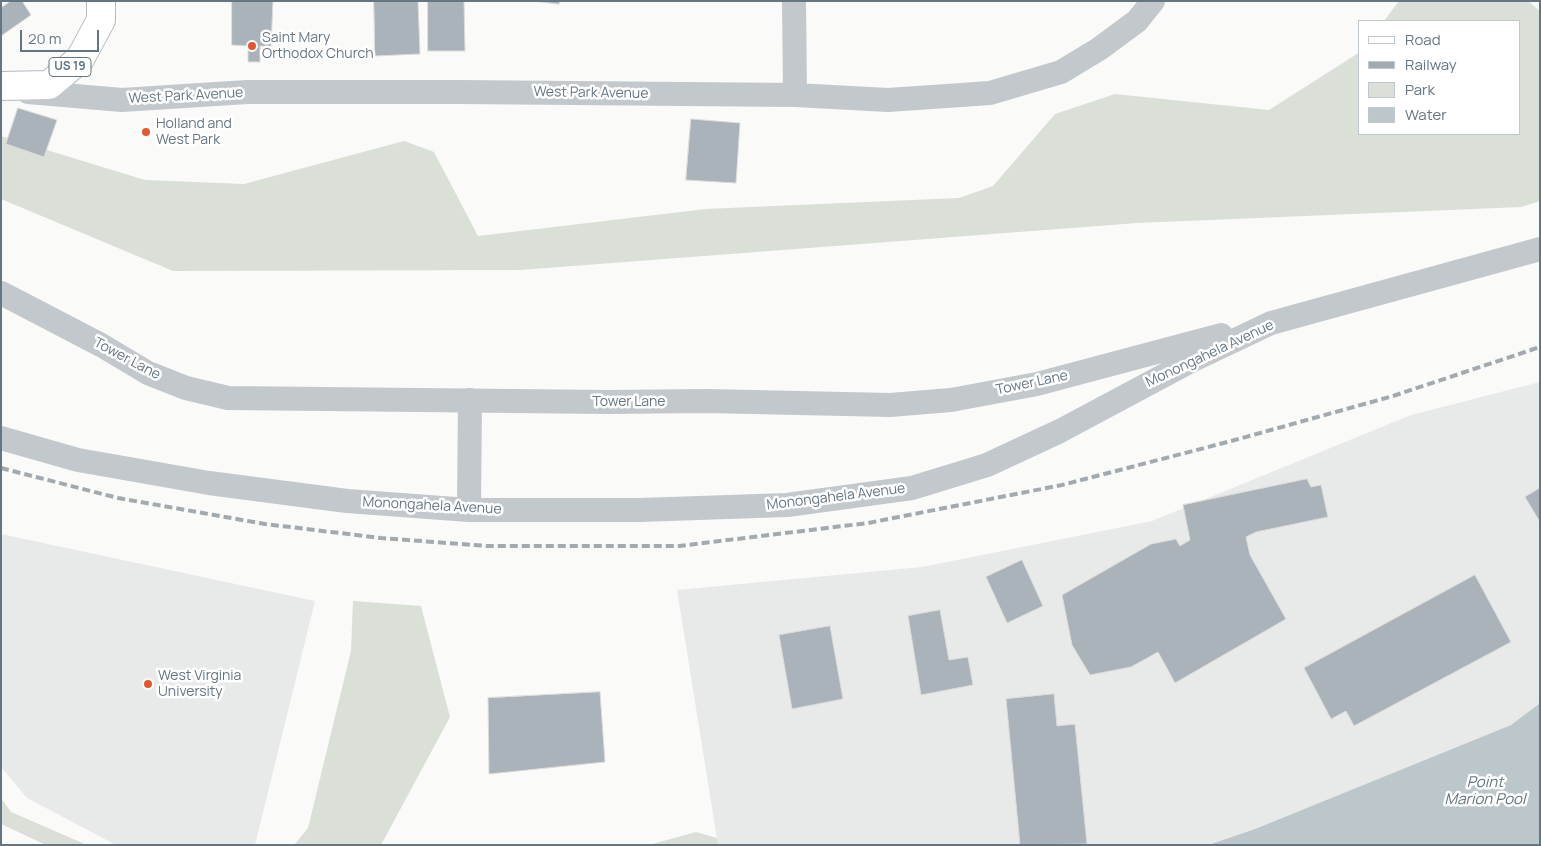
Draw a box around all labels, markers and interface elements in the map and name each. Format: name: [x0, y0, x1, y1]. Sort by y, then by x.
scale bar: [22, 20, 101, 52]
legend: [1358, 20, 1521, 135]
text: 20 m: [28, 28, 61, 49]
text: Road: [1405, 29, 1441, 50]
place label: Saint Mary Orthodox Church: [262, 30, 374, 62]
marker: Saint Mary Orthodox Church: [246, 40, 258, 52]
text: Railway: [1405, 54, 1457, 75]
road number: US 19: [49, 58, 91, 76]
text: Park: [1405, 79, 1435, 100]
street label: West Park Avenue: [533, 84, 649, 102]
street label: West Park Avenue: [128, 85, 244, 107]
text: Water: [1405, 104, 1447, 125]
place label: Holland and West Park: [156, 116, 232, 148]
marker: Holland and West Park: [140, 126, 152, 138]
street label: Monongahela Avenue: [1143, 317, 1277, 391]
street label: Tower Lane: [91, 334, 163, 384]
street label: Tower Lane: [995, 367, 1069, 399]
street label: Tower Lane: [592, 394, 666, 410]
street label: Monongahela Avenue: [766, 480, 906, 514]
street label: Monongahela Avenue: [362, 494, 502, 518]
place label: West Virginia University: [158, 668, 241, 700]
marker: West Virginia University: [142, 678, 154, 690]
water label: Point Marion Pool: [1445, 774, 1525, 809]

